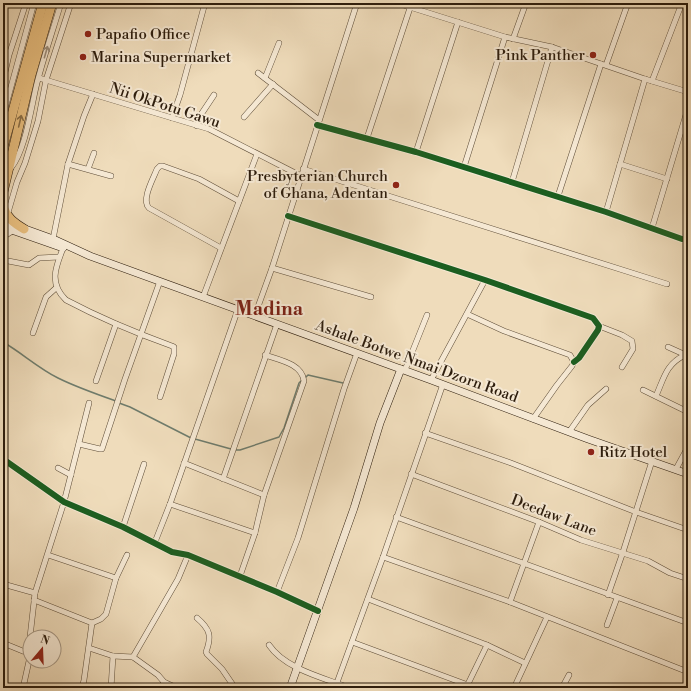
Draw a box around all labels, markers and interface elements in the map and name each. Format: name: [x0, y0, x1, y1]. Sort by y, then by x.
place label: Papafio Office: [96, 25, 190, 44]
marker: Papafio Office: [83, 29, 93, 39]
one-way arrow: [43, 46, 50, 59]
place label: Pink Panther: [495, 46, 586, 65]
place label: Marina Supermarket: [91, 48, 232, 67]
marker: Pink Panther: [588, 50, 598, 60]
marker: Marina Supermarket: [78, 52, 88, 62]
street label: Nii OkPotu Gawu: [107, 79, 223, 133]
one-way arrow: [17, 115, 25, 128]
place label: Presbyterian Church of Ghana, Adentan: [247, 167, 388, 203]
marker: Presbyterian Church of Ghana, Adentan: [391, 180, 401, 190]
district label: Madina: [235, 297, 304, 321]
street label: Ashale Botwe Nmai Dzorn Road: [312, 316, 521, 407]
place label: Ritz Hotel: [599, 443, 668, 462]
marker: Ritz Hotel: [586, 447, 596, 457]
street label: Deedaw Lane: [508, 490, 599, 541]
north arrow: [22, 629, 62, 669]
text: N: [39, 632, 52, 649]

